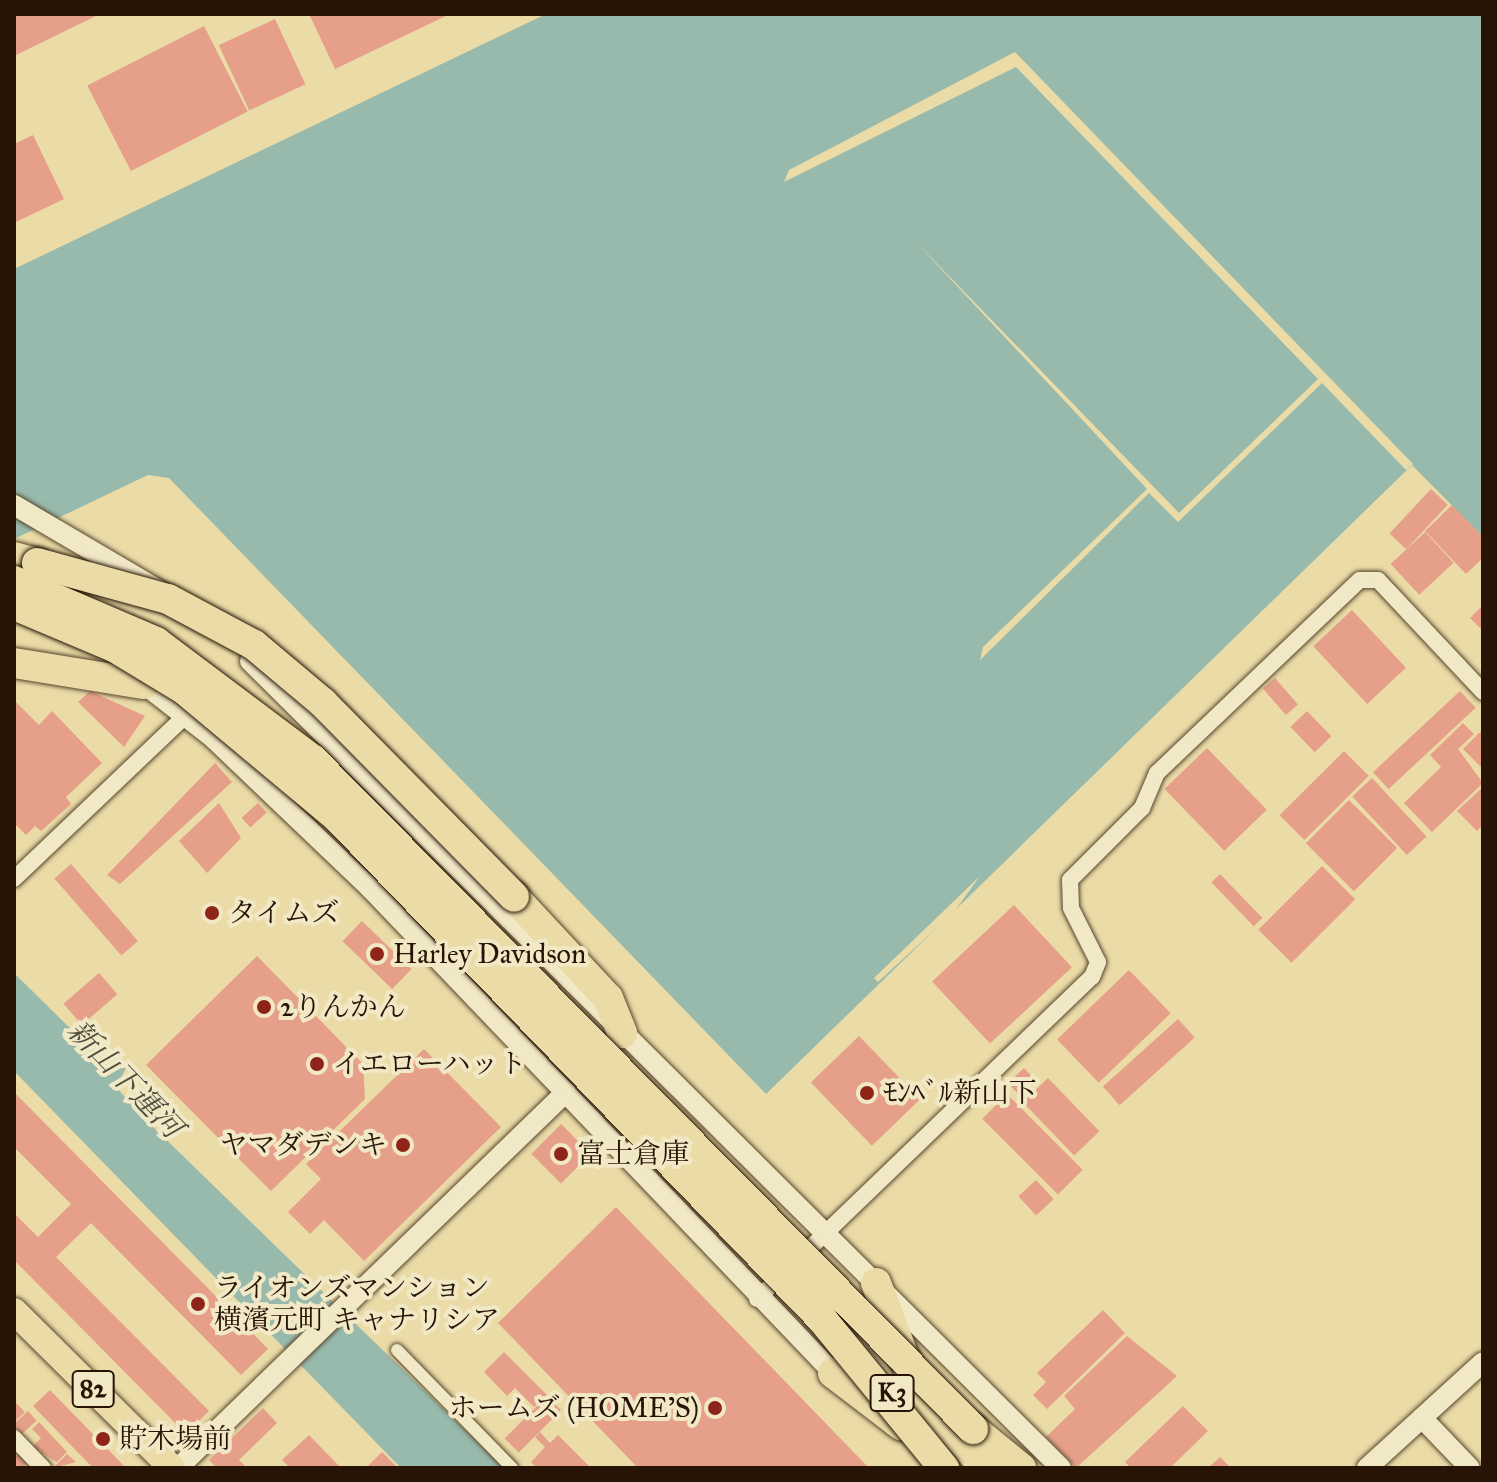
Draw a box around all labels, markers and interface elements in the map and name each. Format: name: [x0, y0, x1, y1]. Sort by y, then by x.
place label: タイムズ: [228, 896, 340, 930]
marker: タイムズ: [203, 904, 221, 922]
place label: Harley Davidson: [393, 937, 586, 971]
marker: Harley Davidson: [368, 945, 386, 963]
place label: 2りんかん: [280, 990, 406, 1024]
marker: 2りんかん: [255, 998, 273, 1016]
water label: 新山下運河: [60, 1013, 190, 1145]
place label: イエローハット: [333, 1047, 529, 1081]
marker: イエローハット: [308, 1055, 326, 1073]
place label: ﾓﾝﾍﾞﾙ新山下: [883, 1076, 1037, 1110]
marker: ﾓﾝﾍﾞﾙ新山下: [858, 1084, 876, 1102]
place label: ヤマダデンキ: [219, 1128, 387, 1162]
marker: ヤマダデンキ: [394, 1136, 412, 1154]
place label: 富士倉庫: [577, 1137, 689, 1171]
marker: 富士倉庫: [552, 1145, 570, 1163]
place label: ライオンズマンション 横濱元町 キャナリシア: [214, 1271, 500, 1337]
marker: ライオンズマンション 横濱元町 キャナリシア: [189, 1295, 207, 1313]
road number: 82: [71, 1367, 115, 1411]
road number: K3: [868, 1371, 916, 1415]
place label: ホームズ (HOME'S): [449, 1391, 699, 1425]
marker: ホームズ (HOME'S): [706, 1399, 724, 1417]
place label: 貯木場前: [119, 1422, 231, 1456]
marker: 貯木場前: [94, 1430, 112, 1448]

